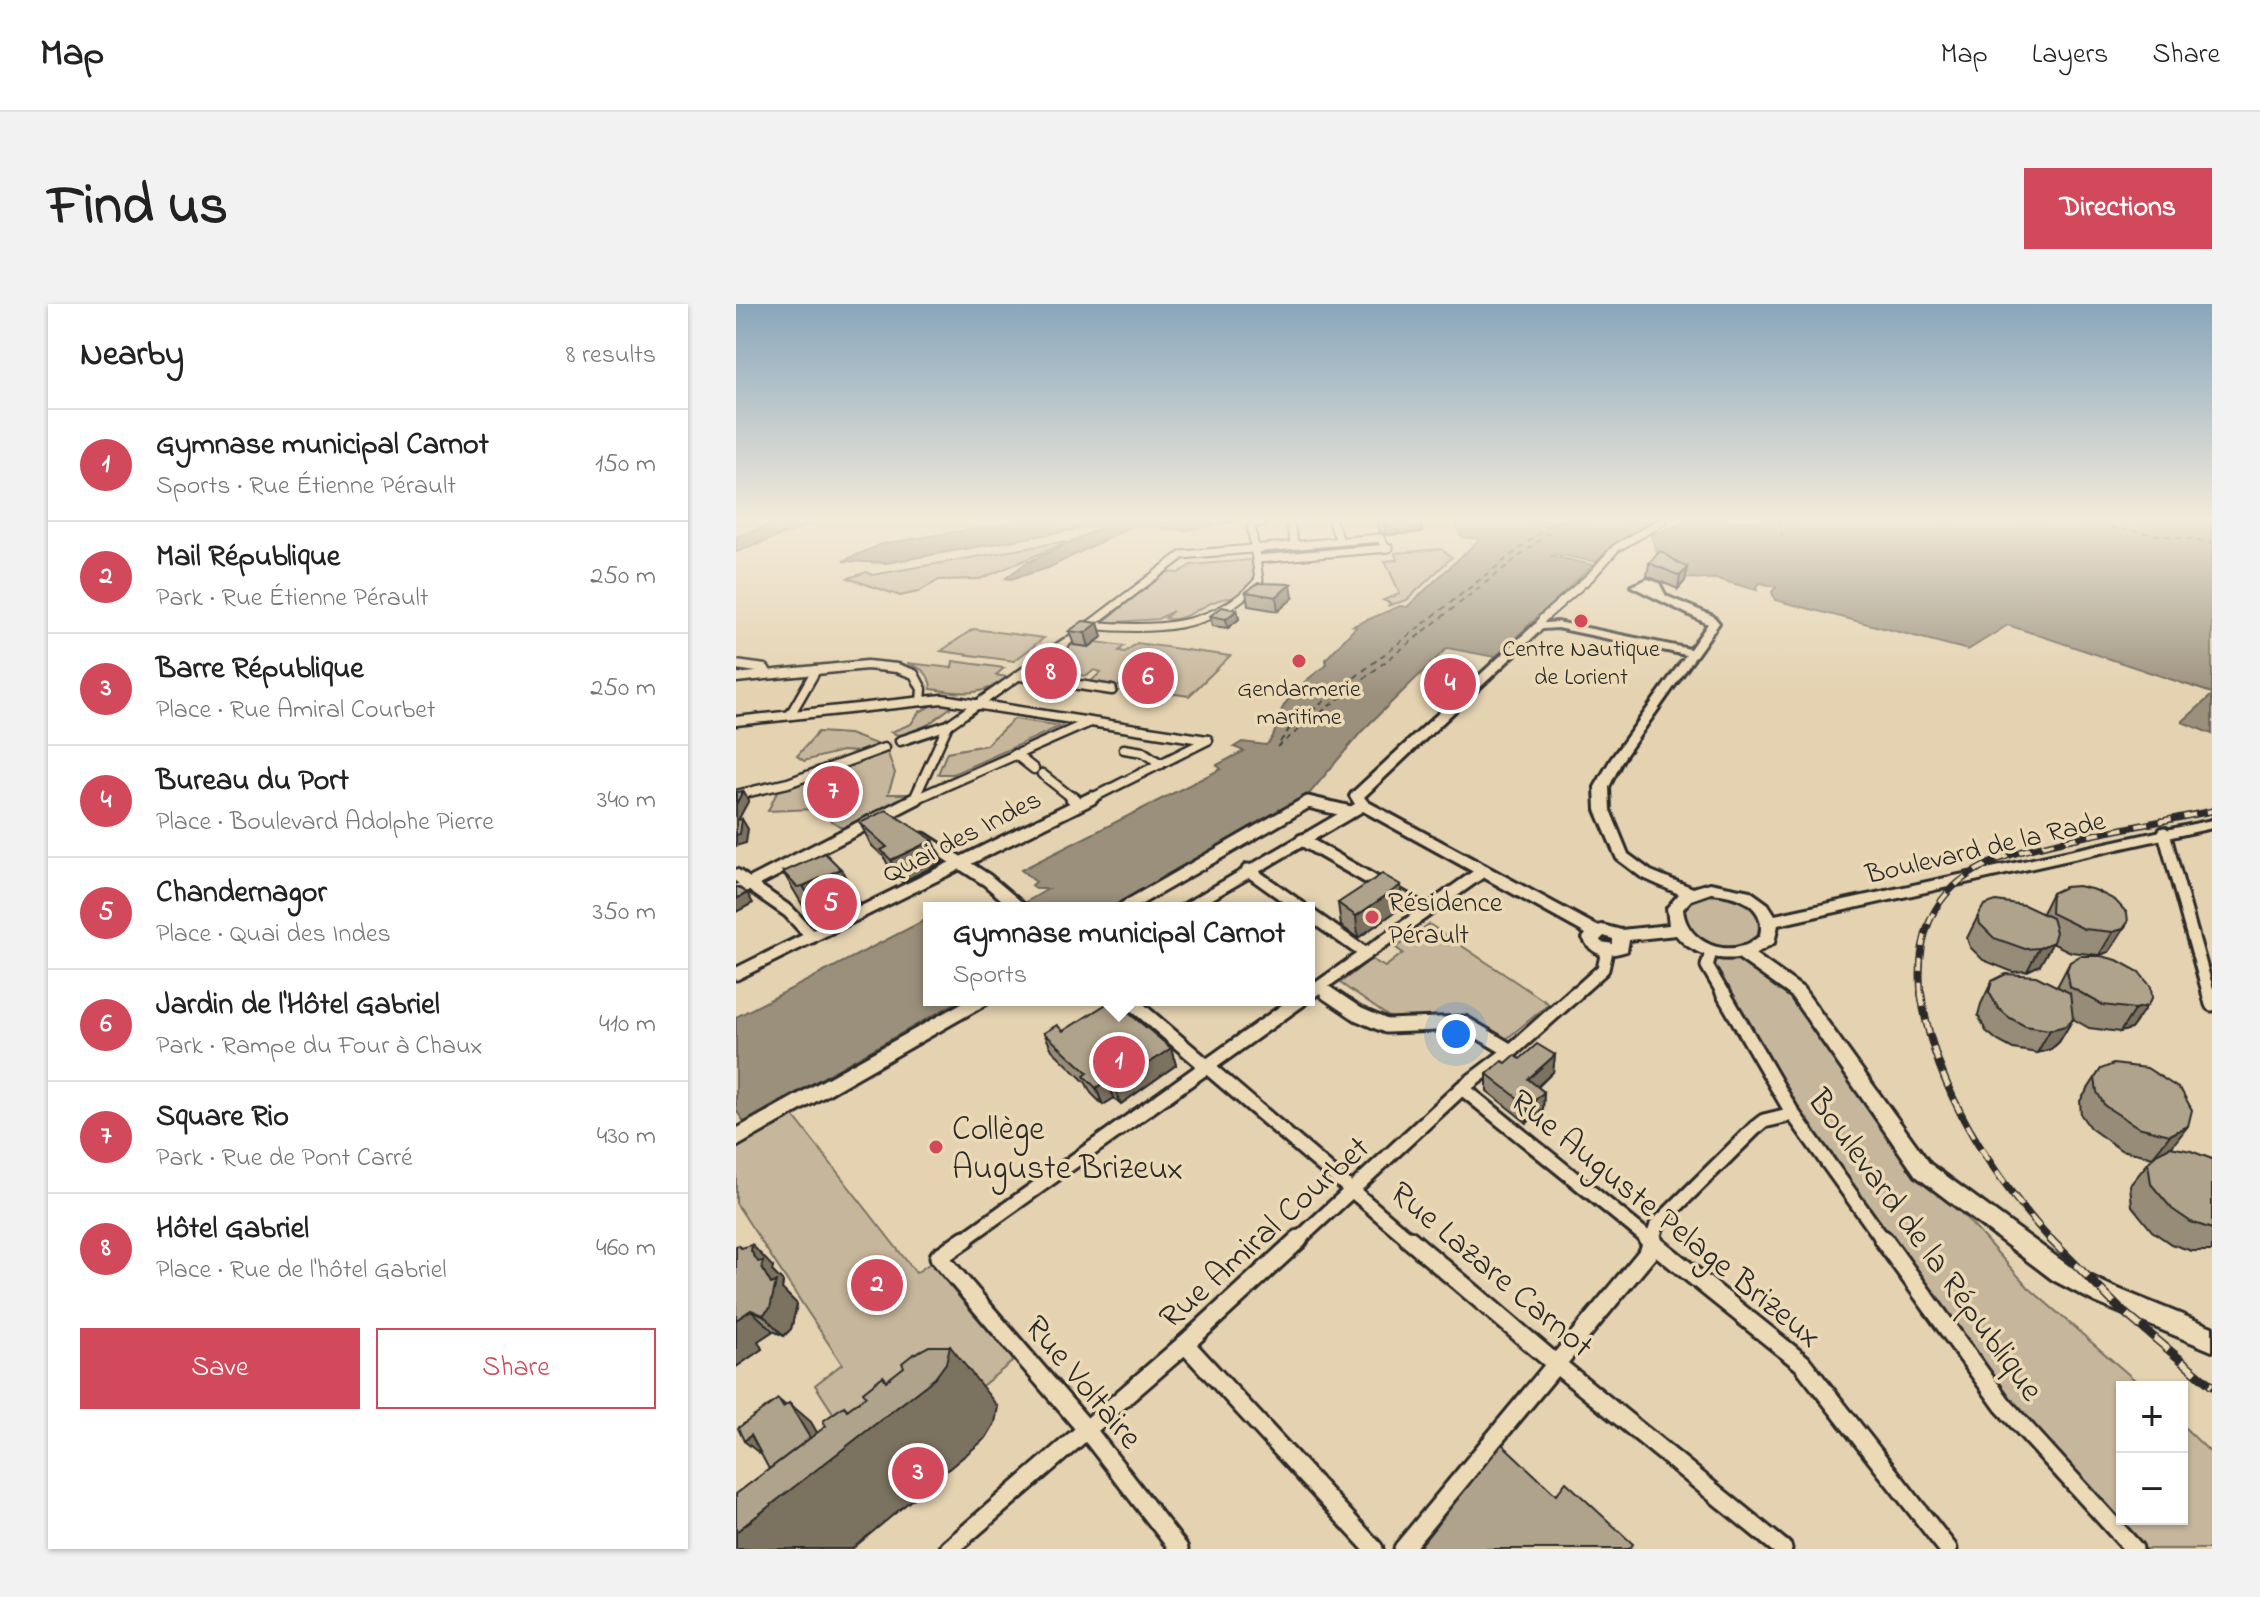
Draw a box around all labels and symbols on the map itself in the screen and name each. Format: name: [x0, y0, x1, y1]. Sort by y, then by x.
marker: Centre Nautique de Lorient: [1572, 612, 1590, 630]
place label: Centre Nautique de Lorient: [1502, 633, 1660, 696]
pin: 8: [1025, 643, 1077, 703]
pin: 6: [1122, 648, 1174, 708]
marker: Gendarmerie maritime: [1290, 652, 1308, 670]
pin: 4: [1424, 654, 1476, 714]
place label: Gendarmerie maritime: [1237, 673, 1361, 736]
pin: 7: [807, 762, 859, 822]
street label: Quai des Indes: [876, 780, 1049, 896]
street label: Boulevard de la Rade: [1861, 802, 2110, 897]
pin: 5: [805, 874, 857, 934]
place label: Résidence Pérault: [1388, 884, 1503, 957]
marker: Résidence Pérault: [1363, 908, 1381, 926]
your location: [1436, 1014, 1476, 1054]
pin: 1: [1093, 1032, 1145, 1092]
street label: Rue Auguste Pelage Brizeux: [1498, 1078, 1831, 1362]
street label: Boulevard de la République: [1793, 1079, 2055, 1413]
place label: Collège Auguste Brizeux: [952, 1106, 1183, 1195]
street label: Rue Amiral Courbet: [1149, 1125, 1382, 1343]
marker: Collège Auguste Brizeux: [927, 1138, 945, 1156]
street label: Rue Lazare Carnot: [1377, 1171, 1603, 1372]
pin: 2: [851, 1255, 903, 1315]
street label: Rue Voltaire: [1011, 1305, 1154, 1462]
pin: 3: [892, 1443, 944, 1503]

